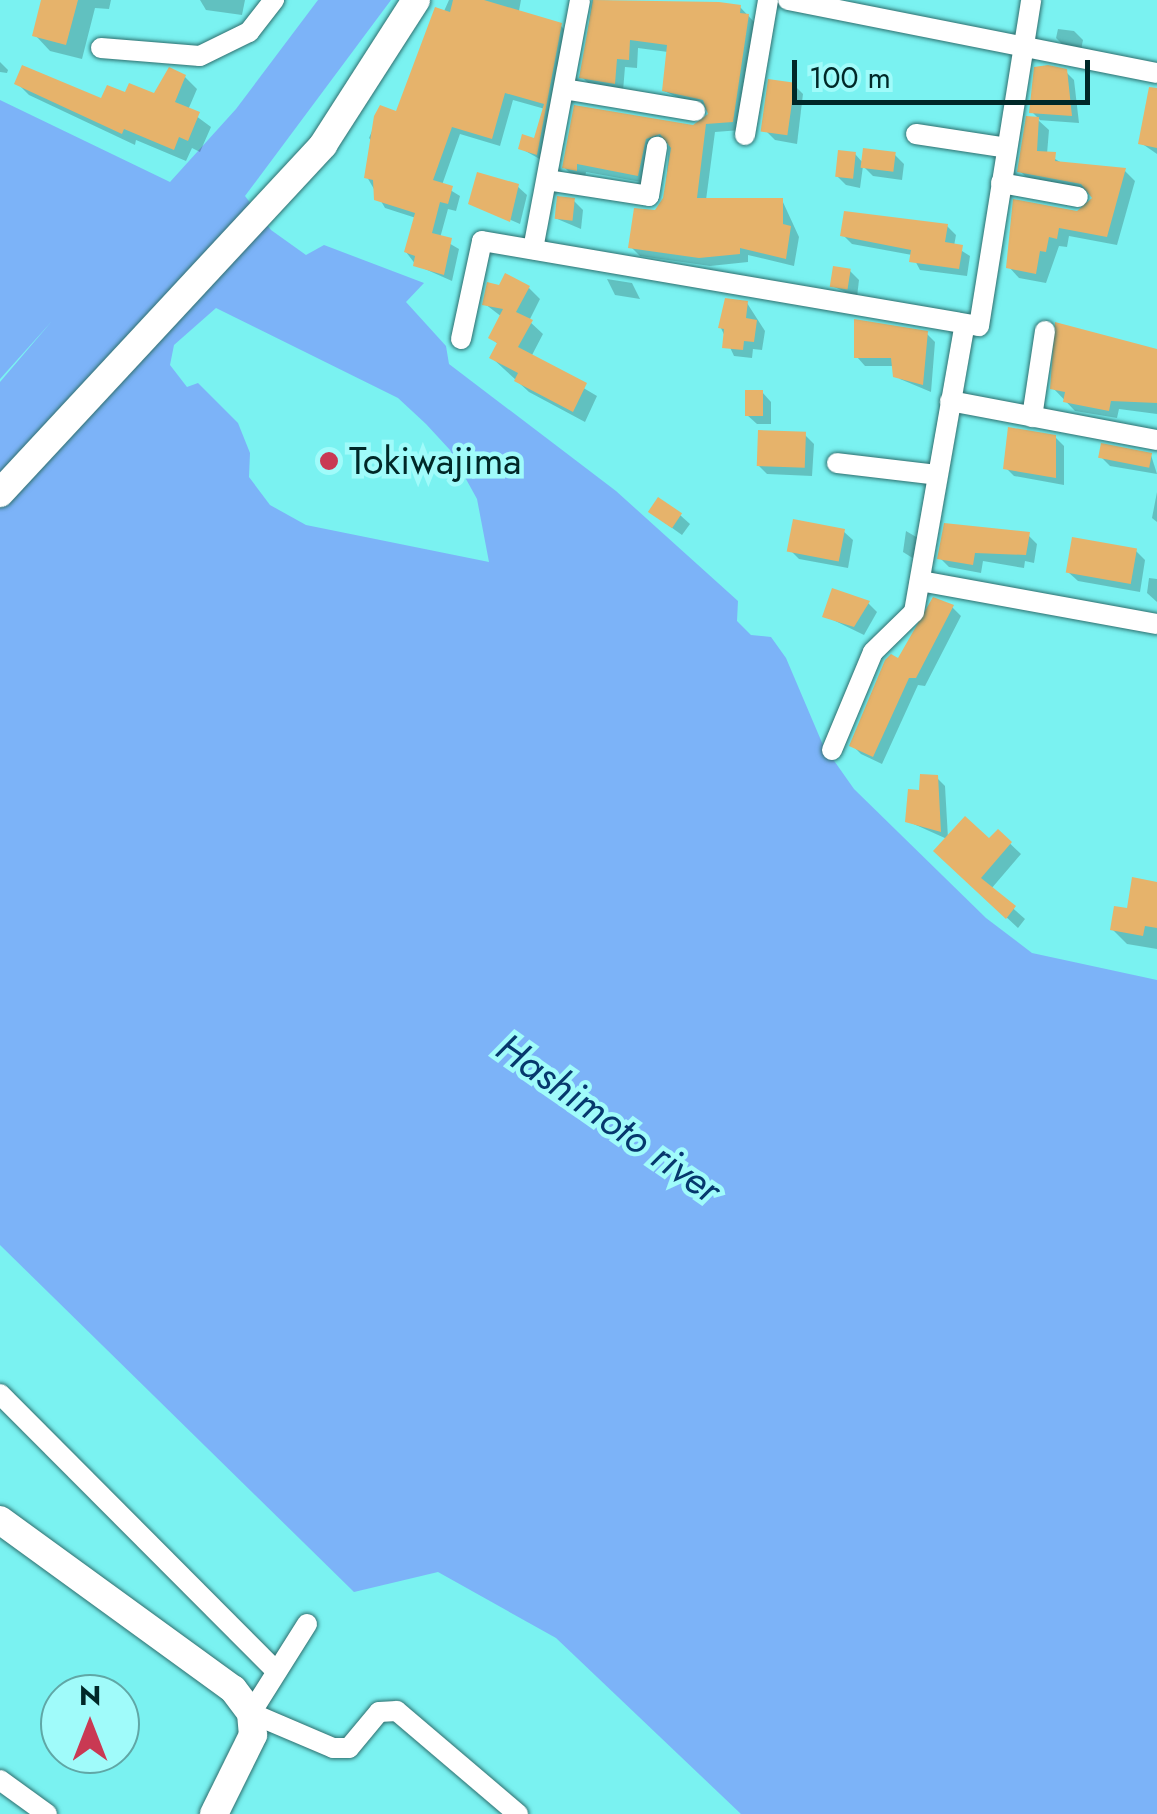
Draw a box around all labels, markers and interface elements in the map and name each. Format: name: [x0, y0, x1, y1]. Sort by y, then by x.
scale bar: [797, 40, 1094, 102]
text: 100 m: [809, 56, 891, 99]
place label: Tokiwajima: [349, 438, 522, 484]
marker: Tokiwajima: [318, 450, 340, 472]
water label: Hashimoto river: [487, 1023, 731, 1213]
north arrow: [40, 1674, 140, 1774]
text: N: [79, 1675, 101, 1716]

